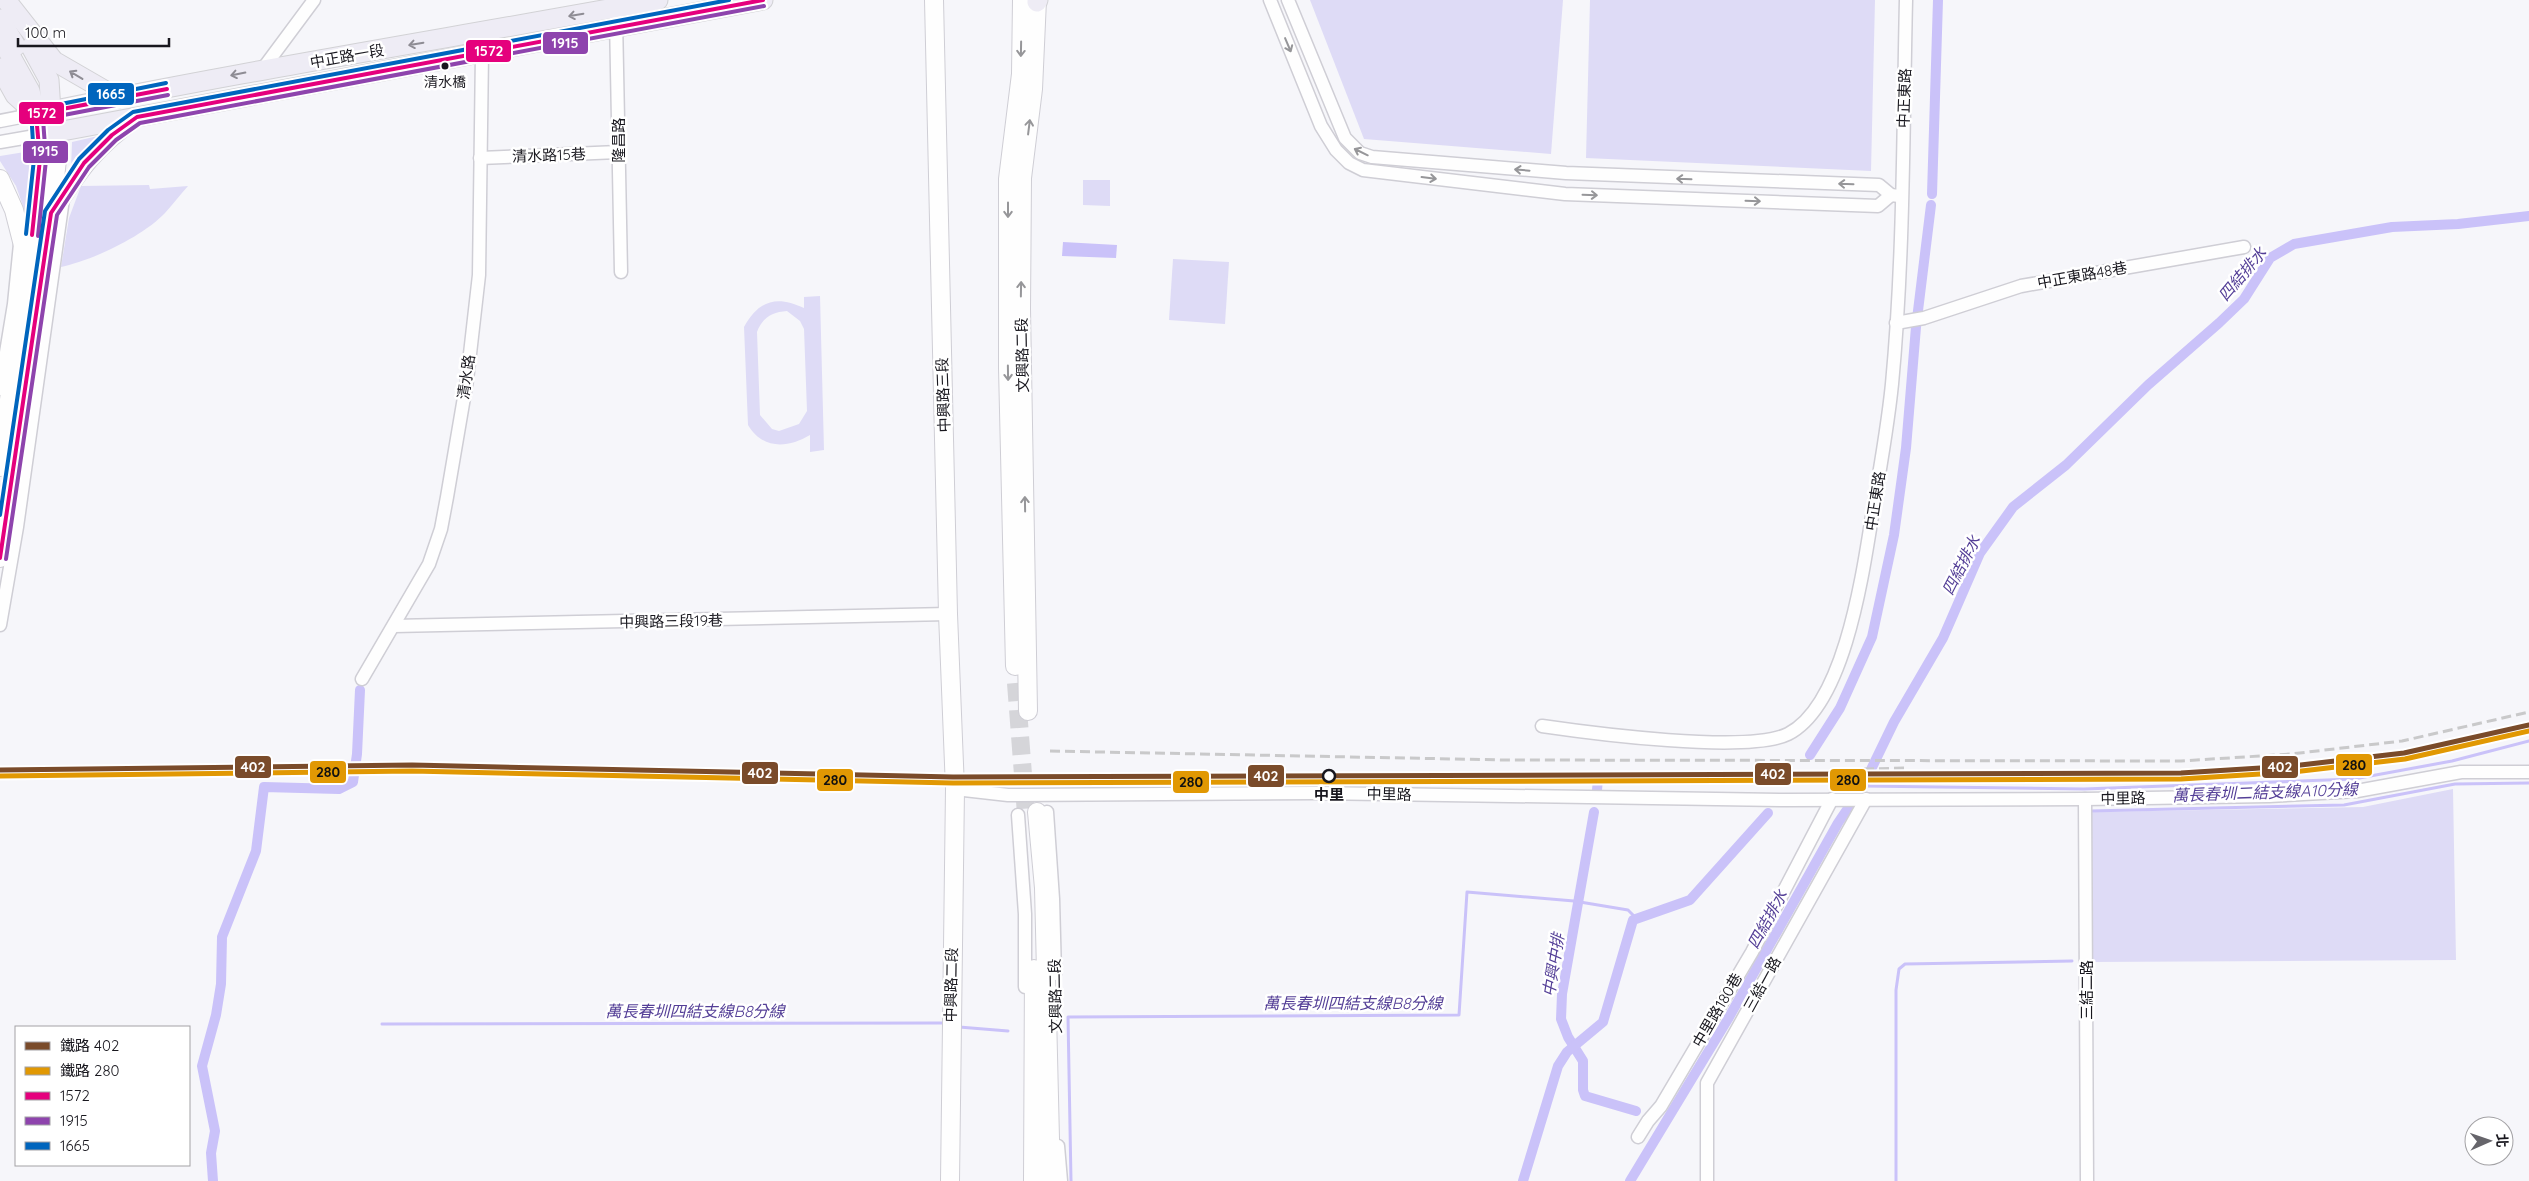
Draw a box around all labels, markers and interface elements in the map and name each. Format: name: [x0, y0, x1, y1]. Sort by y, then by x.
one-way arrow: [568, 11, 584, 20]
scale bar: [18, 15, 169, 47]
text: 100 m: [25, 23, 66, 42]
line badge: 1915: [542, 31, 589, 55]
text: 1915: [552, 34, 578, 52]
one-way arrow: [1284, 38, 1293, 53]
line badge: 1572: [465, 39, 512, 63]
street label: 中正路一段: [308, 40, 386, 72]
one-way arrow: [408, 40, 424, 50]
one-way arrow: [1016, 40, 1026, 56]
text: 1572: [474, 42, 504, 60]
marker: 清水橋: [440, 61, 450, 71]
street label: 中正東路: [1893, 68, 1915, 128]
one-way arrow: [69, 69, 83, 79]
one-way arrow: [231, 70, 247, 80]
place label: 清水橋: [424, 73, 466, 91]
line badge: 1665: [87, 82, 135, 106]
text: 1665: [97, 85, 126, 103]
line badge: 1572: [18, 101, 65, 125]
text: 1572: [27, 104, 57, 122]
street label: 隆昌路: [609, 117, 628, 163]
one-way arrow: [1024, 119, 1034, 135]
line badge: 1915: [22, 140, 69, 164]
text: 1915: [32, 142, 58, 160]
street label: 清水路15巷: [512, 144, 586, 166]
one-way arrow: [1354, 147, 1369, 156]
one-way arrow: [1514, 165, 1530, 174]
one-way arrow: [1420, 173, 1436, 183]
one-way arrow: [1676, 174, 1692, 183]
one-way arrow: [1838, 180, 1854, 189]
one-way arrow: [1582, 190, 1598, 199]
one-way arrow: [1744, 196, 1760, 206]
one-way arrow: [1003, 202, 1013, 218]
water label: 四結排水: [2214, 242, 2271, 305]
street label: 中正東路48巷: [2036, 258, 2128, 292]
one-way arrow: [1016, 282, 1026, 298]
street label: 文興路二段: [1012, 317, 1032, 393]
street label: 清水路: [453, 353, 479, 401]
street label: 中興路三段: [932, 357, 954, 433]
one-way arrow: [1003, 364, 1013, 381]
street label: 中正東路: [1861, 470, 1889, 532]
one-way arrow: [1020, 497, 1030, 513]
water label: 四結排水: [1938, 531, 1985, 598]
street label: 中興路三段19巷: [619, 611, 723, 631]
line badge: 280: [2335, 753, 2373, 777]
line badge: 402: [234, 755, 272, 779]
line badge: 402: [2261, 755, 2299, 779]
text: 280: [2342, 756, 2367, 774]
text: 402: [241, 758, 265, 776]
text: 402: [2268, 758, 2292, 776]
line badge: 280: [309, 760, 347, 784]
line badge: 402: [741, 761, 779, 785]
line badge: 402: [1754, 762, 1792, 786]
text: 280: [316, 763, 341, 781]
text: 402: [748, 764, 772, 782]
line badge: 402: [1247, 764, 1285, 788]
text: 402: [1761, 765, 1785, 783]
text: 402: [1254, 767, 1278, 785]
line badge: 280: [816, 768, 854, 792]
line badge: 280: [1829, 768, 1867, 792]
marker: 中里: [1322, 769, 1336, 783]
line badge: 280: [1172, 770, 1210, 794]
text: 280: [823, 771, 848, 789]
text: 280: [1836, 771, 1861, 789]
text: 280: [1179, 773, 1204, 791]
water label: 萬長春圳二結支線A10分線: [2172, 779, 2360, 805]
street label: 中里路: [1366, 784, 1412, 804]
place label: 中里: [1314, 785, 1344, 804]
street label: 中里路: [2100, 788, 2146, 808]
water label: 四結排水: [1743, 885, 1792, 952]
water label: 中興中排: [1538, 930, 1568, 998]
street label: 中興路二段: [941, 947, 961, 1023]
street label: 三結一路: [1739, 953, 1785, 1015]
street label: 文興路二段: [1045, 958, 1065, 1034]
street label: 三結二路: [2077, 960, 2096, 1020]
street label: 中里路180巷: [1688, 969, 1746, 1051]
water label: 萬長春圳四結支線B8分線: [1263, 993, 1445, 1013]
water label: 萬長春圳四結支線B8分線: [605, 1001, 787, 1021]
legend: [15, 1026, 190, 1166]
text: 鐵路 402: [60, 1036, 119, 1055]
text: 鐵路 280: [60, 1061, 120, 1080]
text: 1572: [60, 1086, 90, 1105]
text: 1915: [60, 1111, 88, 1130]
north arrow: [2464, 1116, 2514, 1166]
text: 北: [2493, 1133, 2511, 1148]
text: 1665: [60, 1136, 90, 1155]

